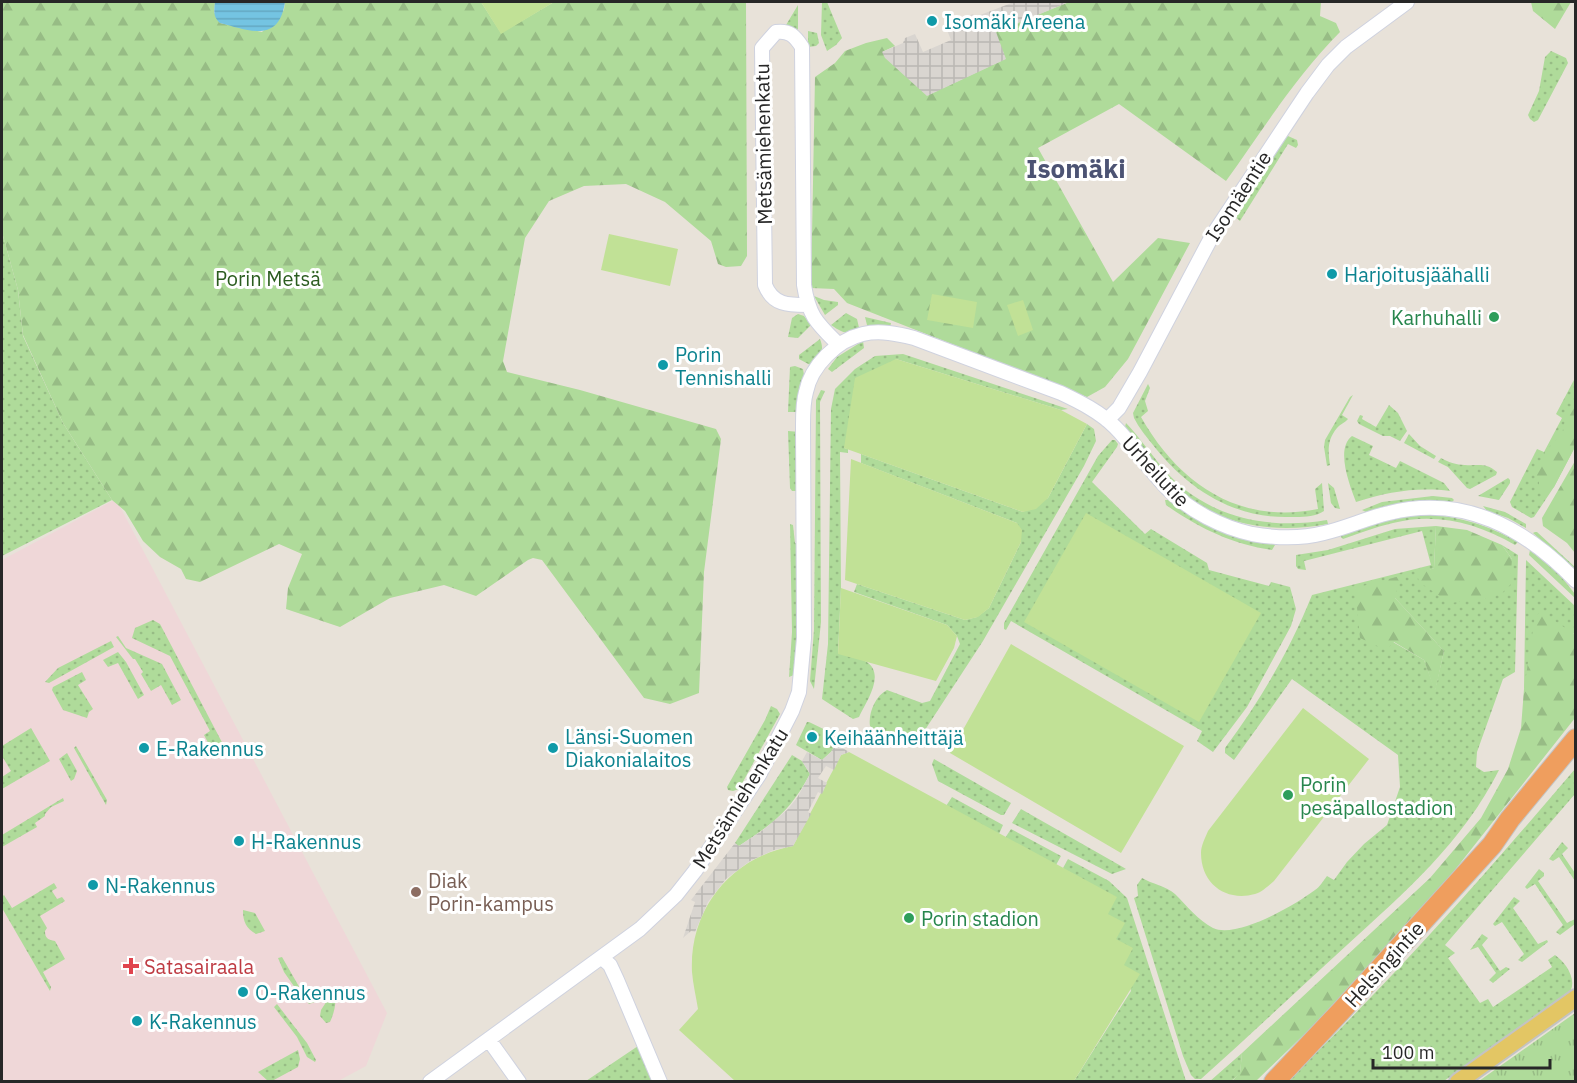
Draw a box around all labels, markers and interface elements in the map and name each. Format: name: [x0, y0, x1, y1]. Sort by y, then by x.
place label: Isomäki Areena: [944, 8, 1086, 35]
marker: Isomäki Areena: [925, 14, 939, 28]
street label: Metsämiehenkatu: [748, 63, 778, 225]
street label: Isomäentie: [1199, 146, 1277, 246]
district label: Isomäki: [1026, 151, 1126, 185]
place label: Harjoitusjäähalli: [1344, 261, 1490, 288]
park label: Porin Metsä: [215, 265, 321, 292]
marker: Harjoitusjäähalli: [1325, 267, 1339, 281]
place label: Karhuhalli: [1391, 304, 1482, 331]
marker: Karhuhalli: [1487, 310, 1501, 324]
place label: Porin Tennishalli: [675, 341, 771, 391]
marker: Porin Tennishalli: [656, 358, 670, 372]
street label: Urheilutie: [1116, 430, 1196, 512]
street label: Metsämiehenkatu: [686, 722, 794, 874]
place label: Länsi-Suomen Diakonialaitos: [565, 723, 693, 773]
place label: Keihäänheittäjä: [824, 724, 964, 751]
marker: Keihäänheittäjä: [805, 730, 819, 744]
place label: E-Rakennus: [156, 735, 264, 762]
marker: E-Rakennus: [137, 741, 151, 755]
marker: Länsi-Suomen Diakonialaitos: [546, 741, 560, 755]
place label: Porin pesäpallostadion: [1300, 771, 1454, 821]
marker: Porin pesäpallostadion: [1281, 788, 1295, 802]
place label: H-Rakennus: [251, 828, 361, 855]
marker: H-Rakennus: [232, 834, 246, 848]
place label: Diak Porin-kampus: [428, 867, 554, 917]
place label: N-Rakennus: [105, 872, 215, 899]
marker: N-Rakennus: [86, 878, 100, 892]
marker: Diak Porin-kampus: [409, 885, 423, 899]
place label: Porin stadion: [921, 905, 1039, 932]
marker: Porin stadion: [902, 911, 916, 925]
street label: Helsingintie: [1338, 915, 1430, 1013]
place label: Satasairaala: [144, 953, 254, 980]
marker: Satasairaala: [122, 957, 140, 975]
place label: O-Rakennus: [255, 979, 366, 1006]
marker: O-Rakennus: [236, 985, 250, 999]
place label: K-Rakennus: [149, 1008, 257, 1035]
marker: K-Rakennus: [130, 1014, 144, 1028]
scale bar: [1373, 1032, 1550, 1070]
text: 100 m: [1382, 1041, 1434, 1064]

